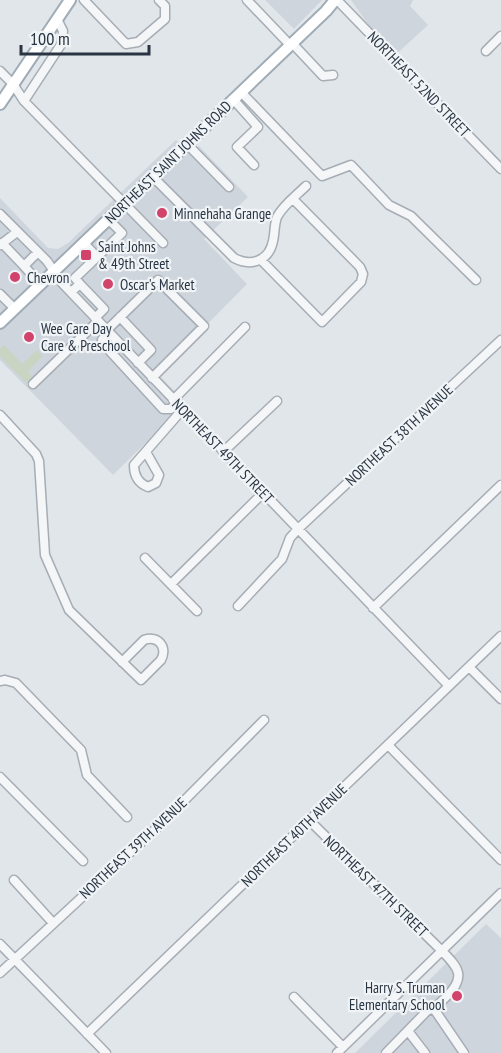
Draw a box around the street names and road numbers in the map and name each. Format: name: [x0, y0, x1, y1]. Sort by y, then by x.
street label: NORTHEAST 52ND STREET: [364, 27, 474, 141]
street label: NORTHEAST SAINT JOHNS ROAD: [101, 97, 235, 227]
street label: NORTHEAST 38TH AVENUE: [341, 380, 457, 490]
street label: NORTHEAST 49TH STREET: [168, 395, 278, 508]
street label: NORTHEAST 40TH AVENUE: [237, 779, 351, 891]
street label: NORTHEAST 39TH AVENUE: [75, 793, 191, 903]
street label: NORTHEAST 47TH STREET: [320, 831, 433, 941]

